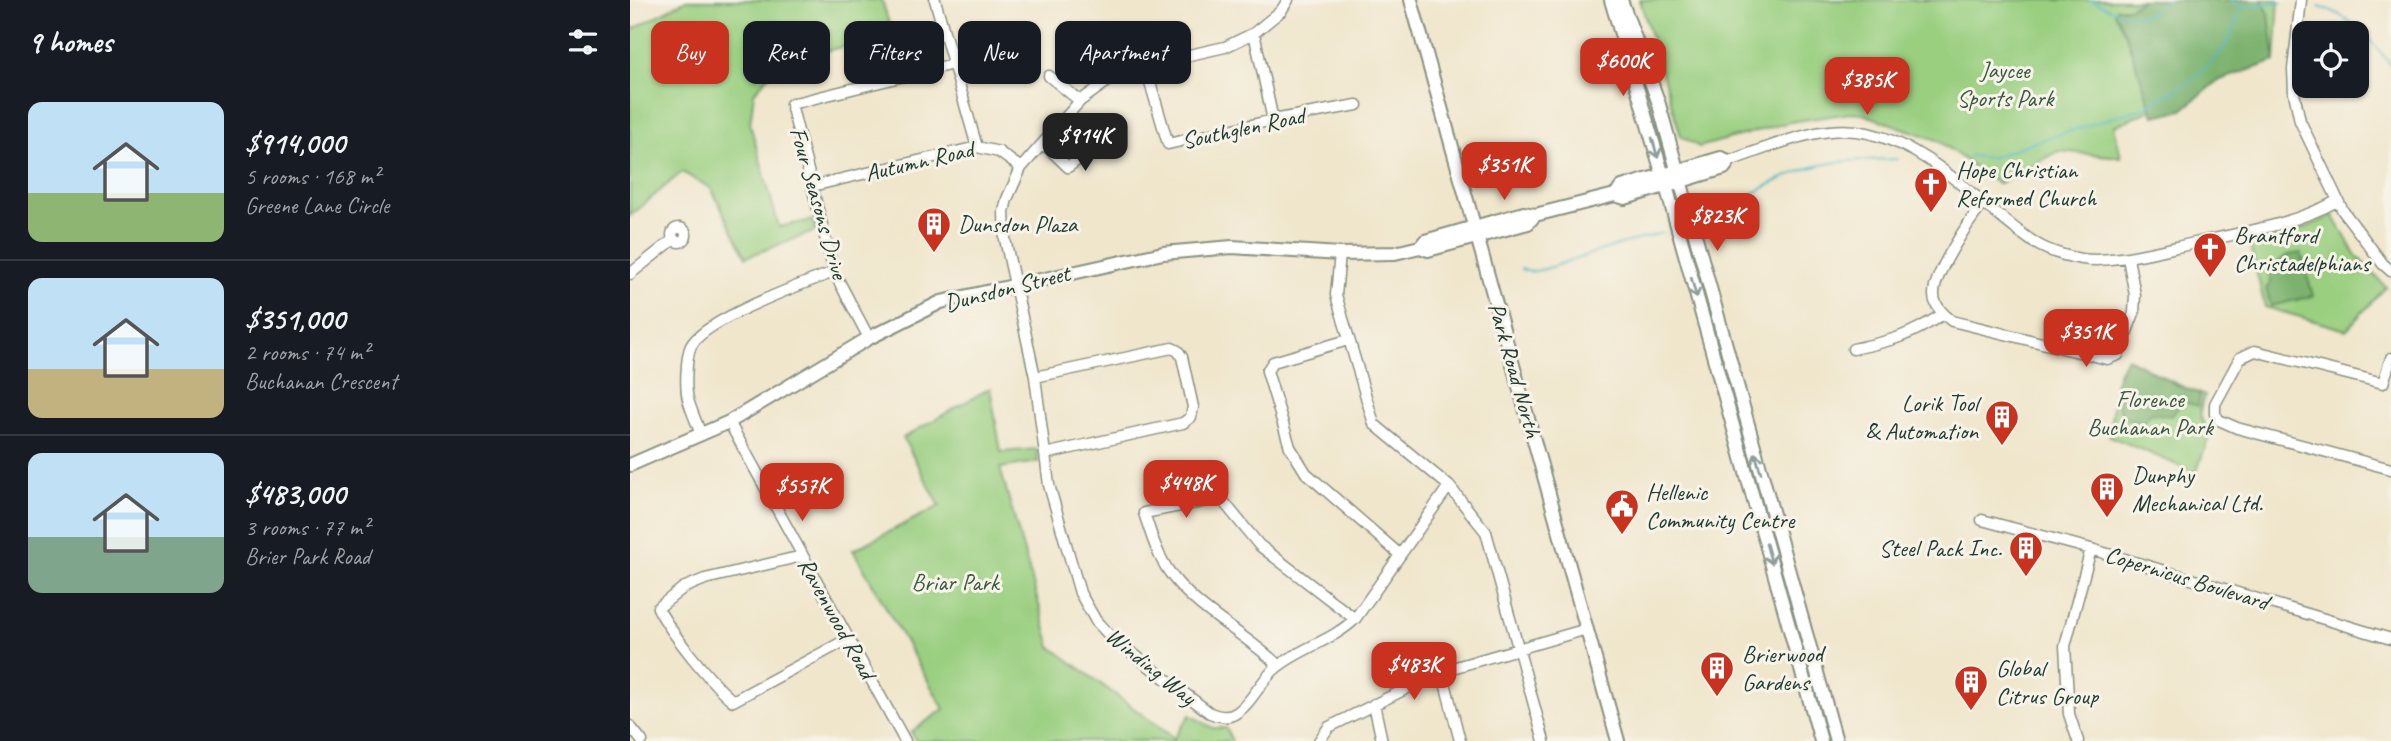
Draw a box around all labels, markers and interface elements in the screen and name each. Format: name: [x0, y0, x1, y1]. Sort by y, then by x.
chip: Buy: [651, 21, 729, 84]
chip: Rent: [743, 21, 830, 84]
chip: Filters: [844, 21, 944, 84]
chip: New: [958, 21, 1041, 84]
chip: Apartment: [1055, 21, 1191, 84]
map controls: [2292, 21, 2369, 98]
button: locate: [2292, 21, 2369, 98]
text: 9 homes: [28, 23, 112, 61]
icon: filters: [564, 23, 602, 61]
pin: $600K: [1574, 38, 1672, 98]
text: $600K: [1596, 46, 1650, 75]
park label: Jaycee Sports Park: [1957, 55, 2056, 113]
pin: $385K: [1818, 58, 1916, 117]
text: $385K: [1841, 65, 1893, 94]
street label: Southglen Road: [1179, 100, 1311, 156]
pin: $914K: [1036, 114, 1134, 173]
text: $914K: [1059, 121, 1111, 150]
text: $914,000: [245, 124, 345, 162]
street label: Four Seasons Drive: [783, 124, 856, 284]
icon: home: [84, 130, 168, 214]
street label: Autumn Road: [862, 133, 979, 188]
one-way arrow: [1649, 136, 1662, 158]
pin: $351K: [1455, 142, 1553, 202]
text: $351K: [1478, 150, 1530, 179]
place label: Hope Christian Reformed Church: [1956, 155, 2097, 213]
text: 5 rooms · 168 m²: [245, 162, 380, 191]
church icon: Hope Christian Reformed Church: [1912, 165, 1950, 214]
text: Greene Lane Circle: [245, 191, 389, 220]
pin: $823K: [1668, 194, 1766, 253]
text: $823K: [1690, 201, 1744, 230]
building icon: Dunsdon Plaza: [915, 205, 953, 254]
place label: Dunsdon Plaza: [958, 209, 1079, 239]
place label: Brantford Christadelphians: [2234, 220, 2373, 278]
church icon: Brantford Christadelphians: [2191, 230, 2229, 279]
street label: Dunsdon Street: [941, 257, 1075, 318]
one-way arrow: [1689, 277, 1702, 299]
street label: Park Road North: [1481, 299, 1549, 442]
text: $351,000: [245, 300, 345, 338]
icon: home: [84, 306, 168, 390]
pin: $351K: [2037, 310, 2135, 369]
text: $351K: [2060, 317, 2112, 346]
text: 2 rooms · 74 m²: [245, 338, 369, 367]
text: Buchanan Crescent: [245, 367, 397, 396]
park label: Florence Buchanan Park: [2087, 384, 2215, 442]
place label: Lorik Tool & Automation: [1865, 388, 1982, 446]
building icon: Lorik Tool & Automation: [1983, 398, 2021, 447]
one-way arrow: [1750, 452, 1763, 474]
place label: Dunphy Mechanical Ltd.: [2132, 460, 2263, 518]
pin: $448K: [1137, 461, 1235, 520]
pin: $557K: [753, 463, 851, 523]
text: $448K: [1159, 468, 1213, 497]
building icon: Dunphy Mechanical Ltd.: [2088, 470, 2126, 519]
text: $557K: [776, 471, 828, 500]
text: $483,000: [245, 475, 345, 513]
place label: Hellenic Community Centre: [1646, 477, 1797, 535]
icon: home: [84, 481, 168, 565]
public building icon: Hellenic Community Centre: [1603, 487, 1641, 536]
text: 3 rooms · 77 m²: [245, 513, 369, 542]
building icon: Steel Pack Inc.: [2007, 529, 2045, 578]
place label: Steel Pack Inc.: [1879, 533, 2002, 563]
street label: Copernicus Boulevard: [2102, 539, 2276, 618]
text: Brier Park Road: [245, 542, 370, 571]
one-way arrow: [1763, 543, 1776, 565]
street label: Ravenwood Road: [791, 552, 884, 687]
park label: Briar Park: [911, 567, 1001, 597]
street label: Winding Way: [1100, 620, 1204, 713]
place label: Brierwood Gardens: [1742, 639, 1827, 697]
pin: $483K: [1365, 642, 1463, 702]
building icon: Brierwood Gardens: [1698, 649, 1736, 698]
text: $483K: [1387, 650, 1441, 679]
place label: Global Citrus Group: [1996, 653, 2100, 711]
building icon: Global Citrus Group: [1952, 663, 1990, 712]

